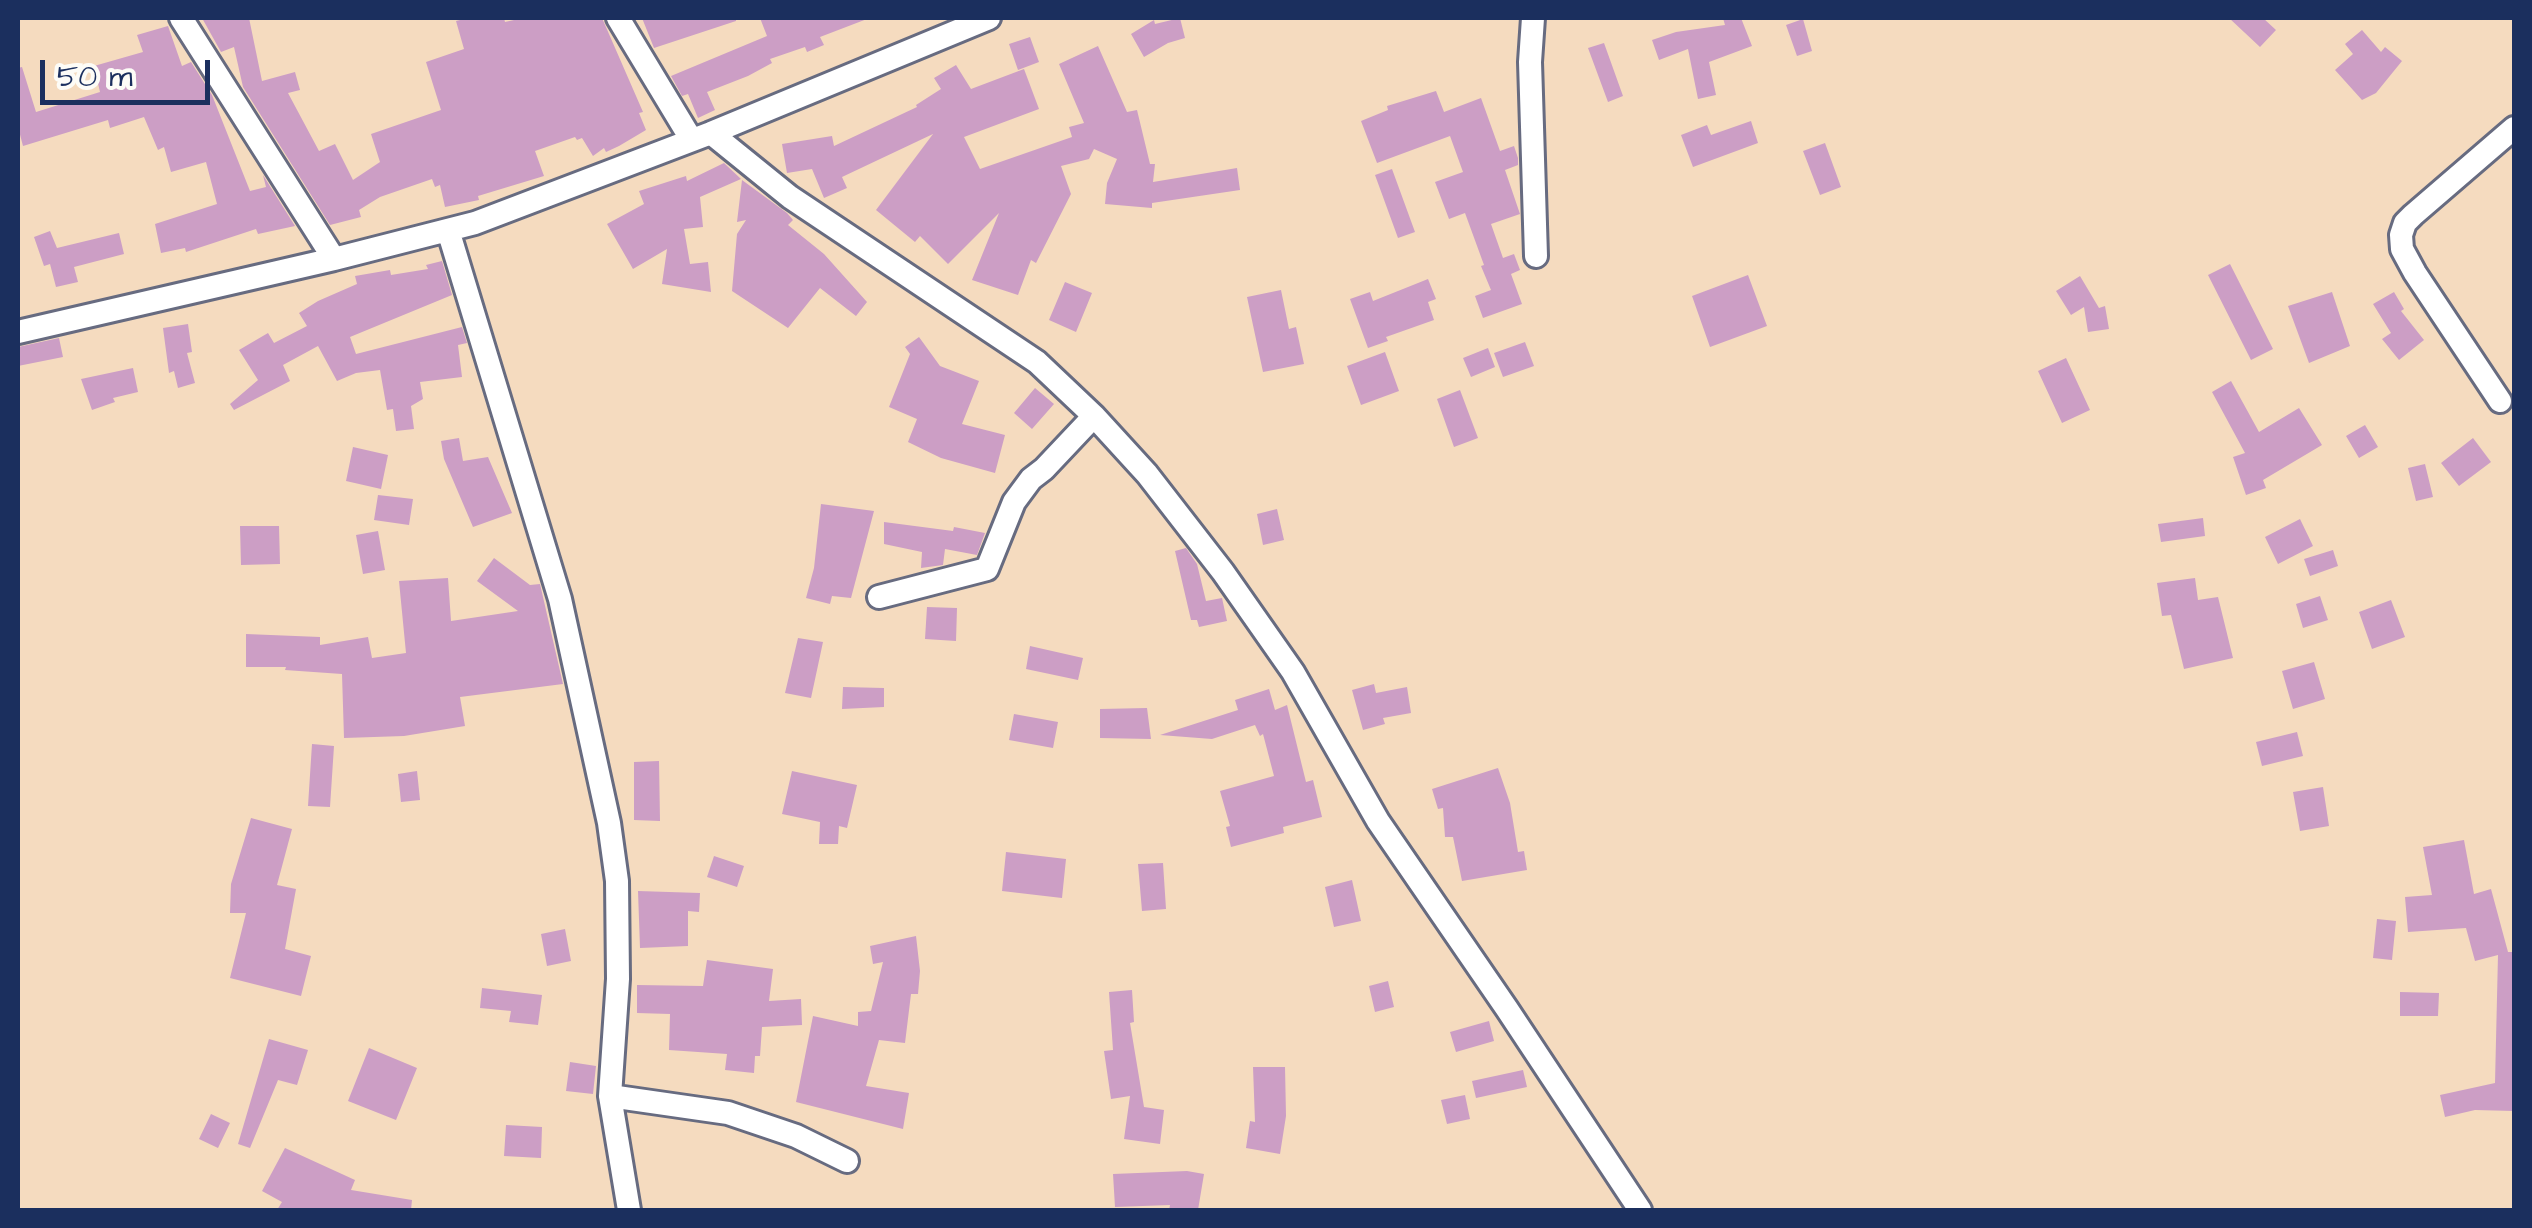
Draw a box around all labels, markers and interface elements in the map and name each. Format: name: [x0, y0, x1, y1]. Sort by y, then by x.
scale bar: [45, 40, 215, 102]
text: 50 m: [57, 56, 133, 98]

